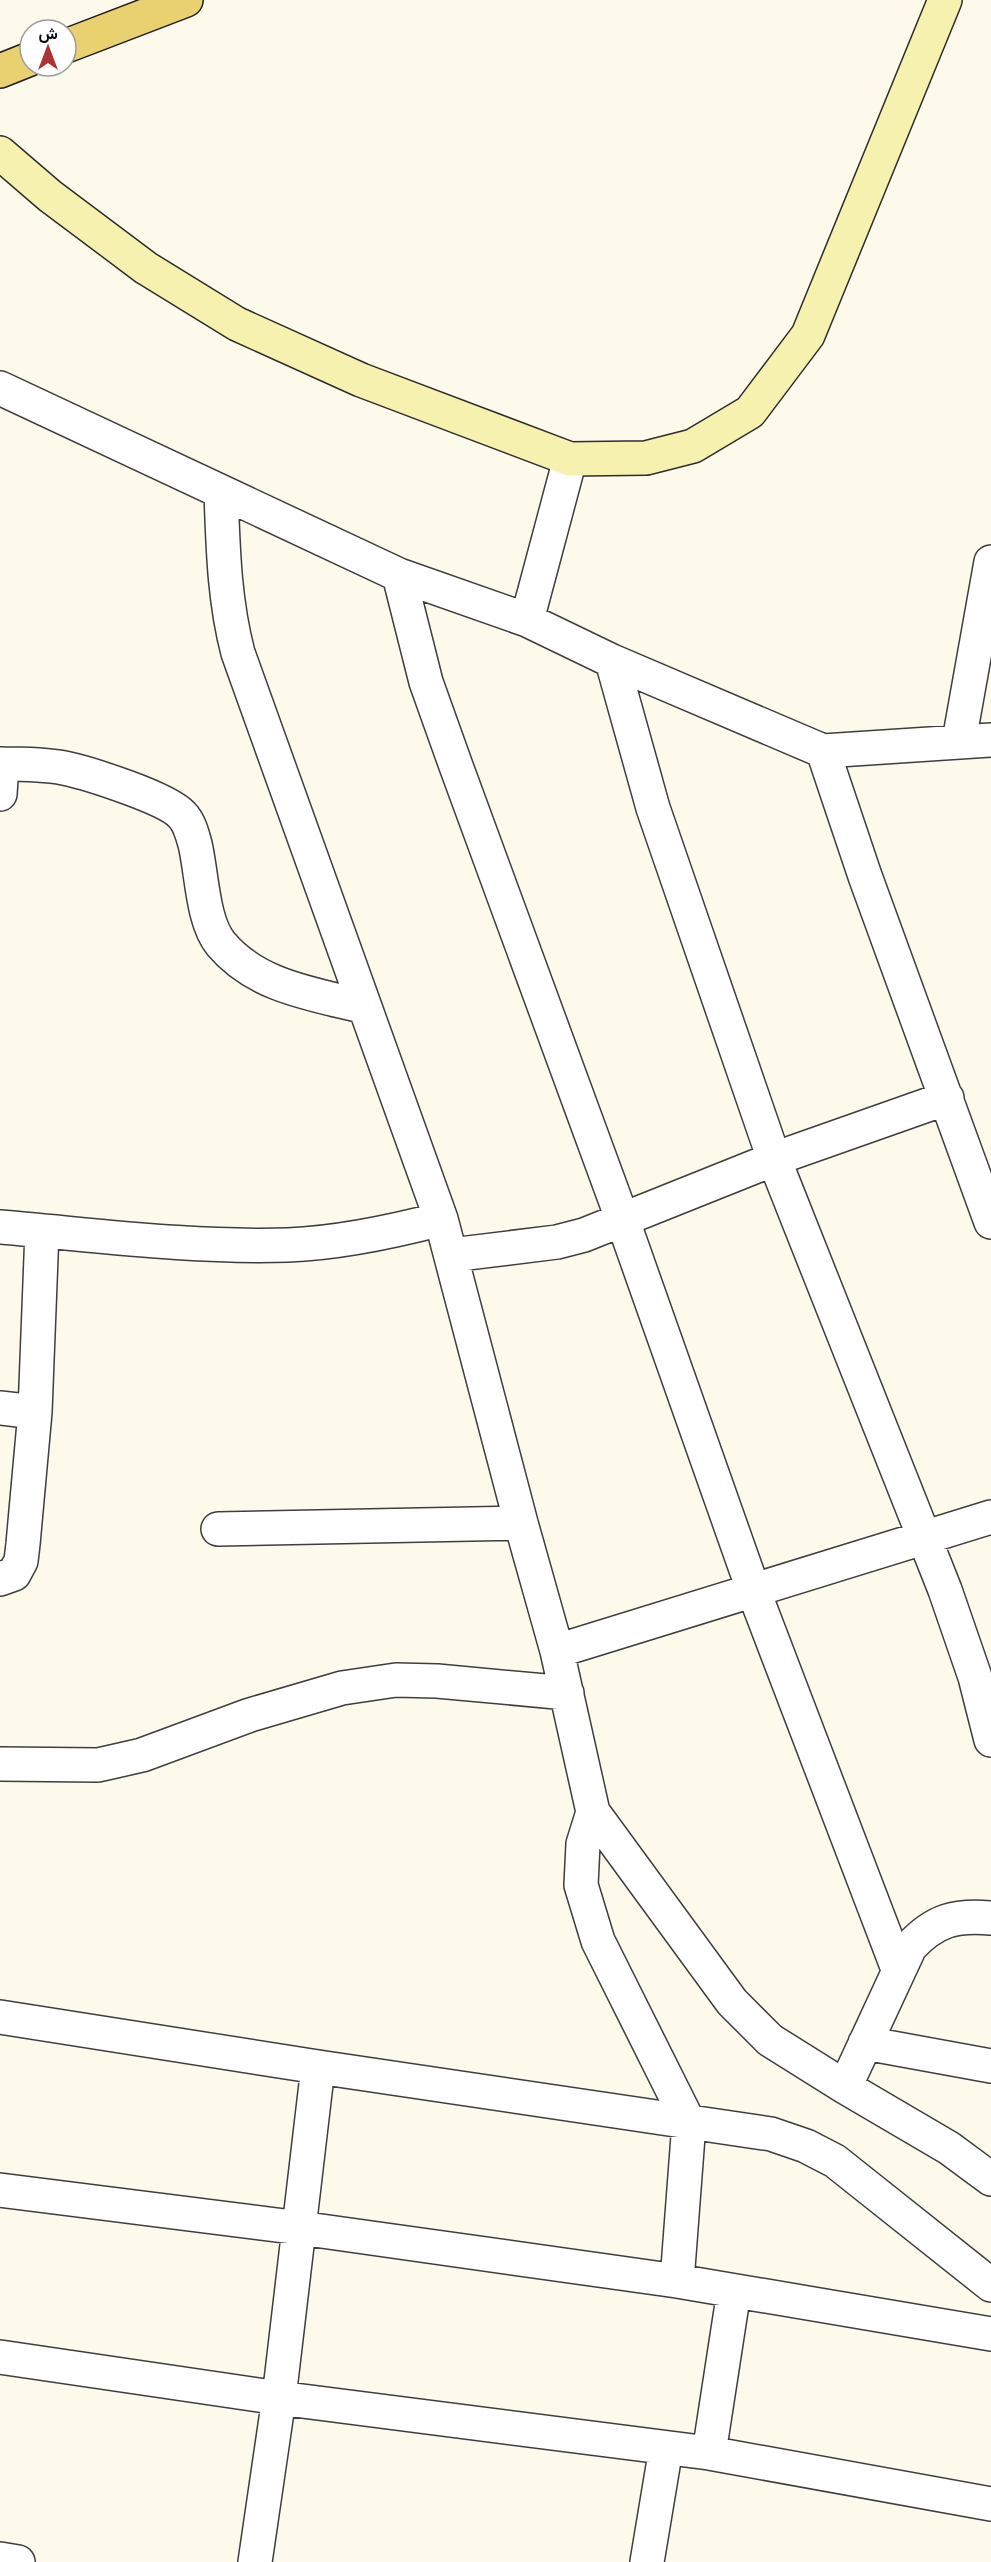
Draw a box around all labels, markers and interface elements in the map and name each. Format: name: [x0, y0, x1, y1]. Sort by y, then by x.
north arrow: [18, 18, 78, 78]
text: ش: [38, 20, 58, 44]

